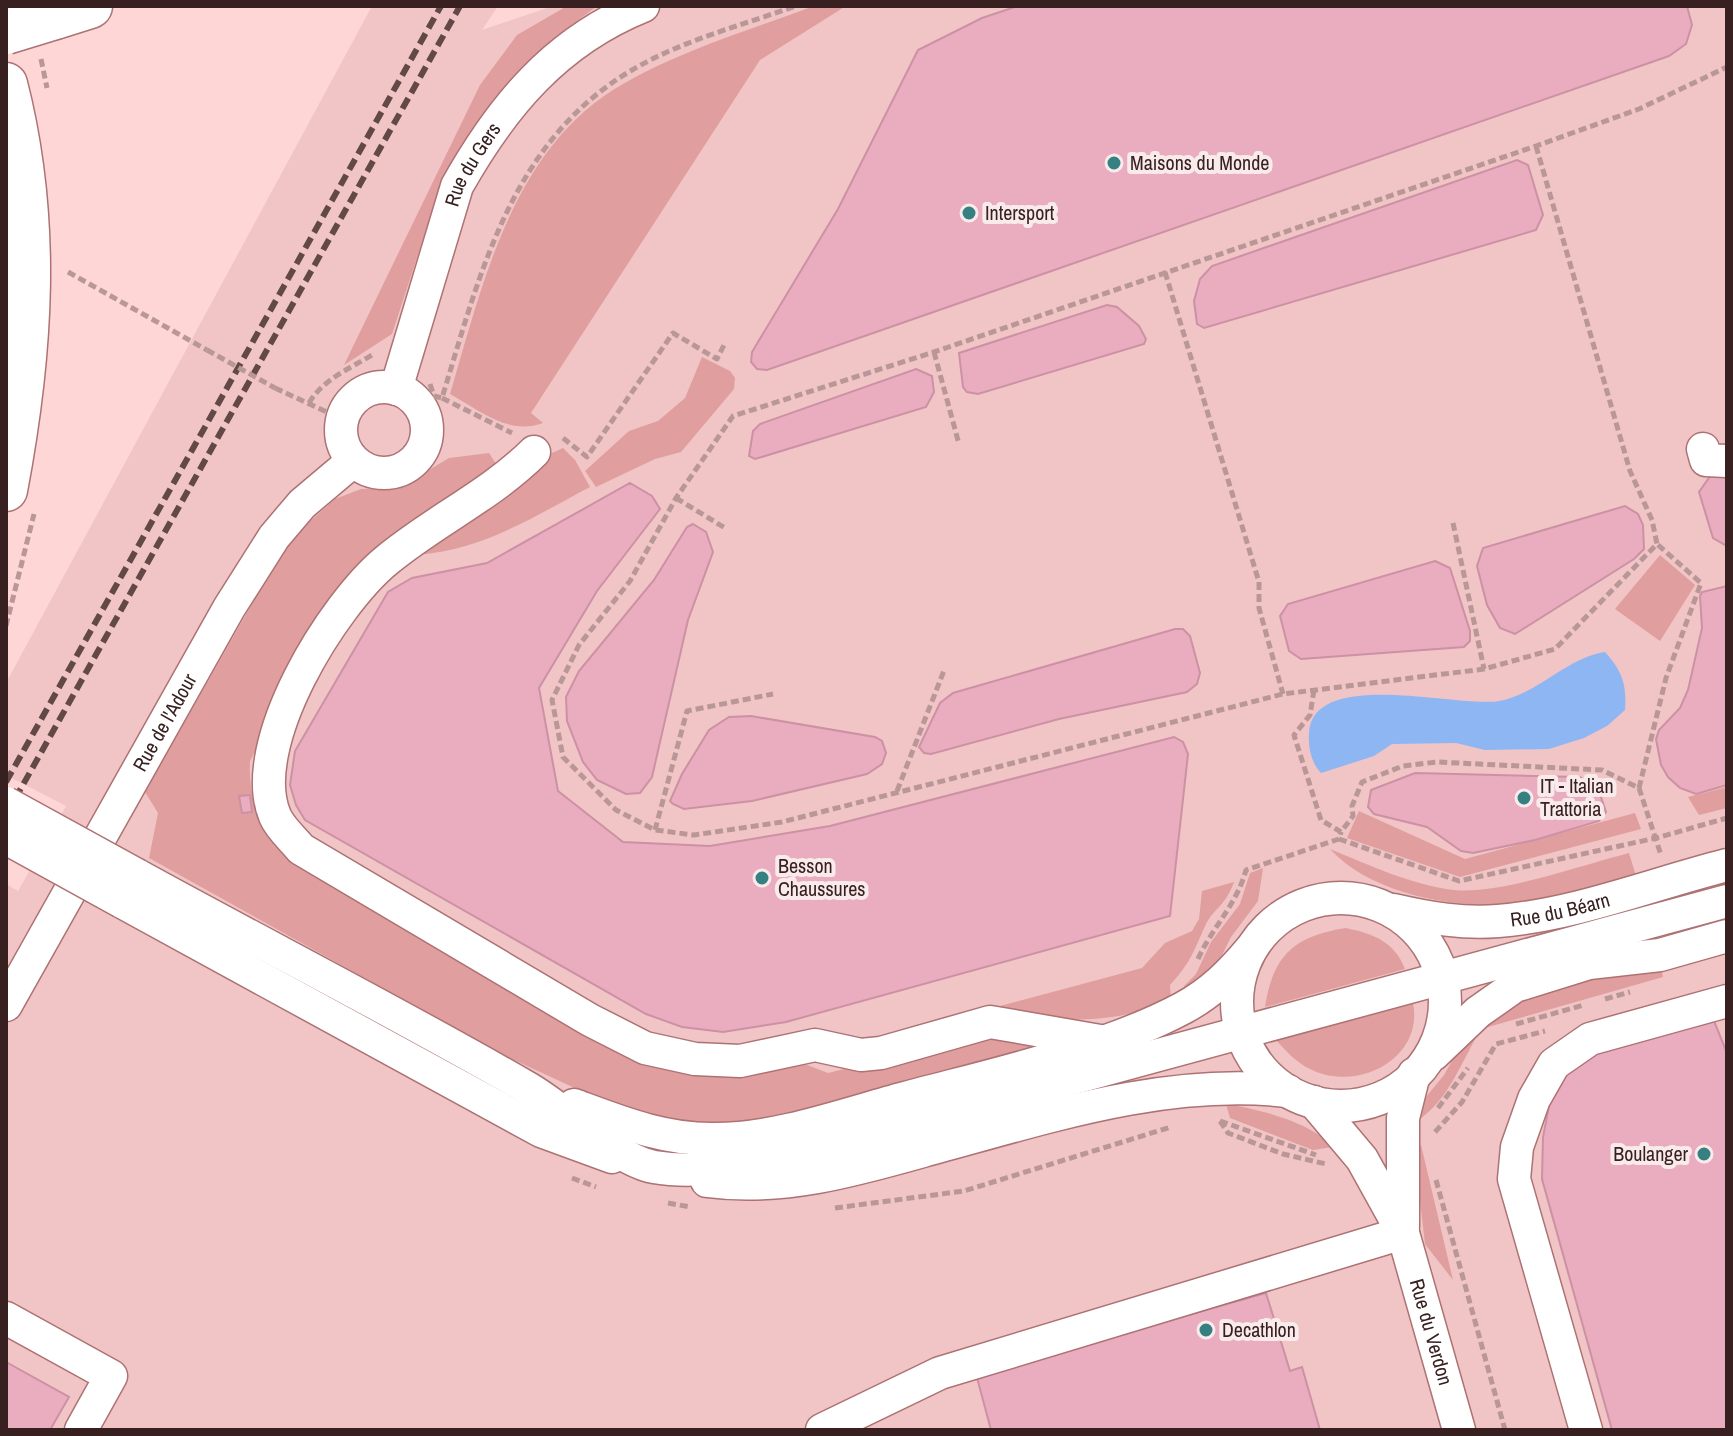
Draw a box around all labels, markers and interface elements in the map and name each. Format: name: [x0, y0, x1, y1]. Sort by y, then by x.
street label: Rue du Gers: [438, 117, 506, 209]
place label: Maisons du Monde: [1130, 149, 1269, 176]
marker: Maisons du Monde: [1105, 154, 1123, 172]
place label: Intersport: [985, 199, 1055, 226]
marker: Intersport: [960, 204, 978, 222]
street label: Rue de l'Adour: [126, 668, 203, 776]
place label: IT - Italian Trattoria: [1540, 772, 1614, 822]
marker: IT - Italian Trattoria: [1515, 789, 1533, 807]
place label: Besson Chaussures: [778, 852, 866, 902]
marker: Besson Chaussures: [753, 869, 771, 887]
street label: Rue du Béarn: [1509, 886, 1613, 933]
place label: Boulanger: [1613, 1140, 1689, 1167]
marker: Boulanger: [1695, 1145, 1713, 1163]
street label: Rue du Verdon: [1404, 1275, 1460, 1388]
place label: Decathlon: [1222, 1316, 1296, 1343]
marker: Decathlon: [1197, 1321, 1215, 1339]

